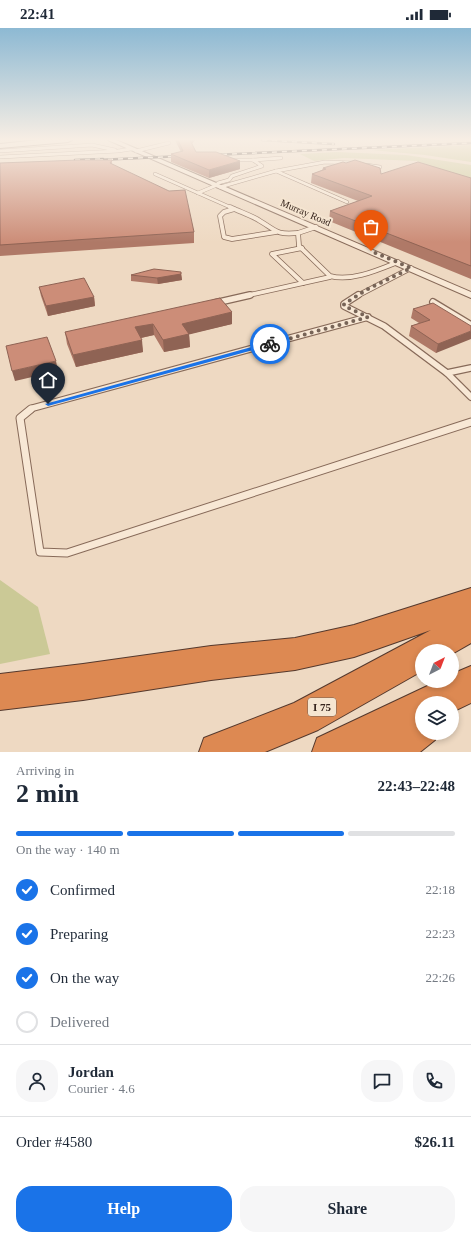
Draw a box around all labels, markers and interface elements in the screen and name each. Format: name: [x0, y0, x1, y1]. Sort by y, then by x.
text: 22:41: [20, 6, 55, 22]
street label: Murray Road: [279, 197, 333, 228]
pin: [354, 210, 388, 251]
icon: bag: [360, 216, 382, 238]
courier: [250, 324, 290, 364]
icon: bike: [259, 333, 281, 355]
pin: [31, 363, 65, 404]
icon: home: [37, 369, 59, 391]
north arrow: [415, 644, 459, 688]
map controls: [415, 644, 459, 740]
button: layers: [415, 696, 459, 740]
road number: I 75: [308, 698, 336, 716]
text: Arriving in: [16, 763, 74, 778]
text: 22:43–22:48: [378, 778, 455, 794]
text: 2 min: [16, 779, 79, 808]
text: On the way · 140 m: [16, 842, 120, 857]
icon: check: [16, 879, 38, 901]
text: Confirmed: [50, 882, 115, 898]
text: 22:18: [425, 882, 455, 897]
icon: check: [16, 923, 38, 945]
text: Preparing: [50, 926, 108, 942]
text: 22:23: [425, 926, 455, 941]
icon: check: [16, 967, 38, 989]
text: On the way: [50, 970, 119, 986]
text: 22:26: [425, 970, 455, 985]
text: Delivered: [50, 1014, 109, 1030]
button: person: [16, 1060, 58, 1102]
button: chat: [361, 1060, 403, 1102]
button: phone: [413, 1060, 455, 1102]
text: Jordan: [68, 1064, 114, 1080]
text: Courier · 4.6: [68, 1081, 135, 1096]
text: Order #4580: [16, 1134, 92, 1150]
text: $26.11: [415, 1134, 455, 1150]
button: Help: [16, 1186, 232, 1232]
button: Share: [240, 1186, 455, 1232]

